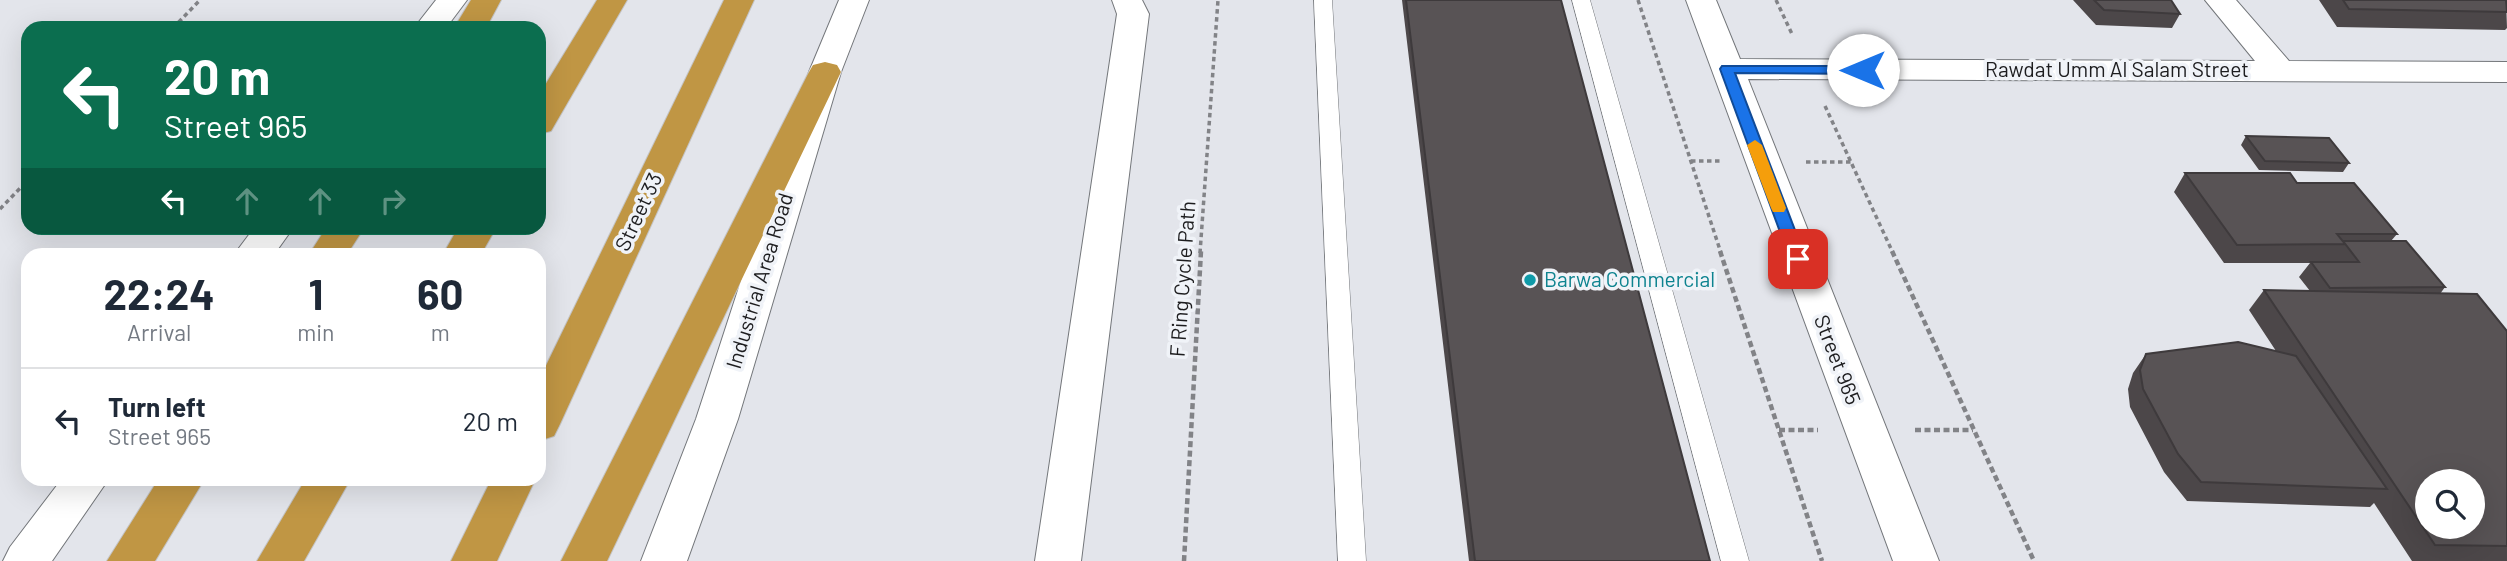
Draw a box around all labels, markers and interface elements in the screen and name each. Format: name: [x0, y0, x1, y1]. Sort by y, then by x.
position arrow: [1826, 33, 1900, 107]
text: 20 m: [164, 46, 270, 105]
icon: left: [49, 49, 140, 140]
street label: Rawdat Umm Al Salam Street: [1985, 56, 2249, 81]
text: Street 965: [164, 106, 307, 144]
street label: Street 33: [609, 168, 667, 254]
icon: left: [155, 182, 193, 220]
icon: ahead: [228, 182, 266, 220]
icon: ahead: [301, 182, 339, 220]
icon: right: [374, 182, 412, 220]
street label: Industrial Area Road: [720, 190, 797, 372]
street label: F Ring Cycle Path: [1164, 200, 1199, 358]
pin: [1768, 229, 1828, 289]
icon: arrive: [1779, 240, 1817, 278]
place label: Barwa Commercial: [1544, 266, 1715, 291]
text: 22:24: [103, 268, 215, 318]
text: 1: [308, 268, 323, 318]
text: 60: [417, 268, 464, 318]
marker: Barwa Commercial: [1522, 272, 1538, 288]
street label: Street 965: [1810, 311, 1867, 408]
text: Arrival: [127, 318, 191, 346]
text: min: [297, 318, 335, 346]
text: m: [431, 318, 450, 346]
text: Turn left: [108, 391, 206, 422]
icon: left: [49, 402, 87, 440]
text: 20 m: [463, 405, 518, 436]
text: Street 965: [108, 422, 211, 450]
map controls: [2415, 469, 2485, 539]
button: search: [2415, 469, 2485, 539]

